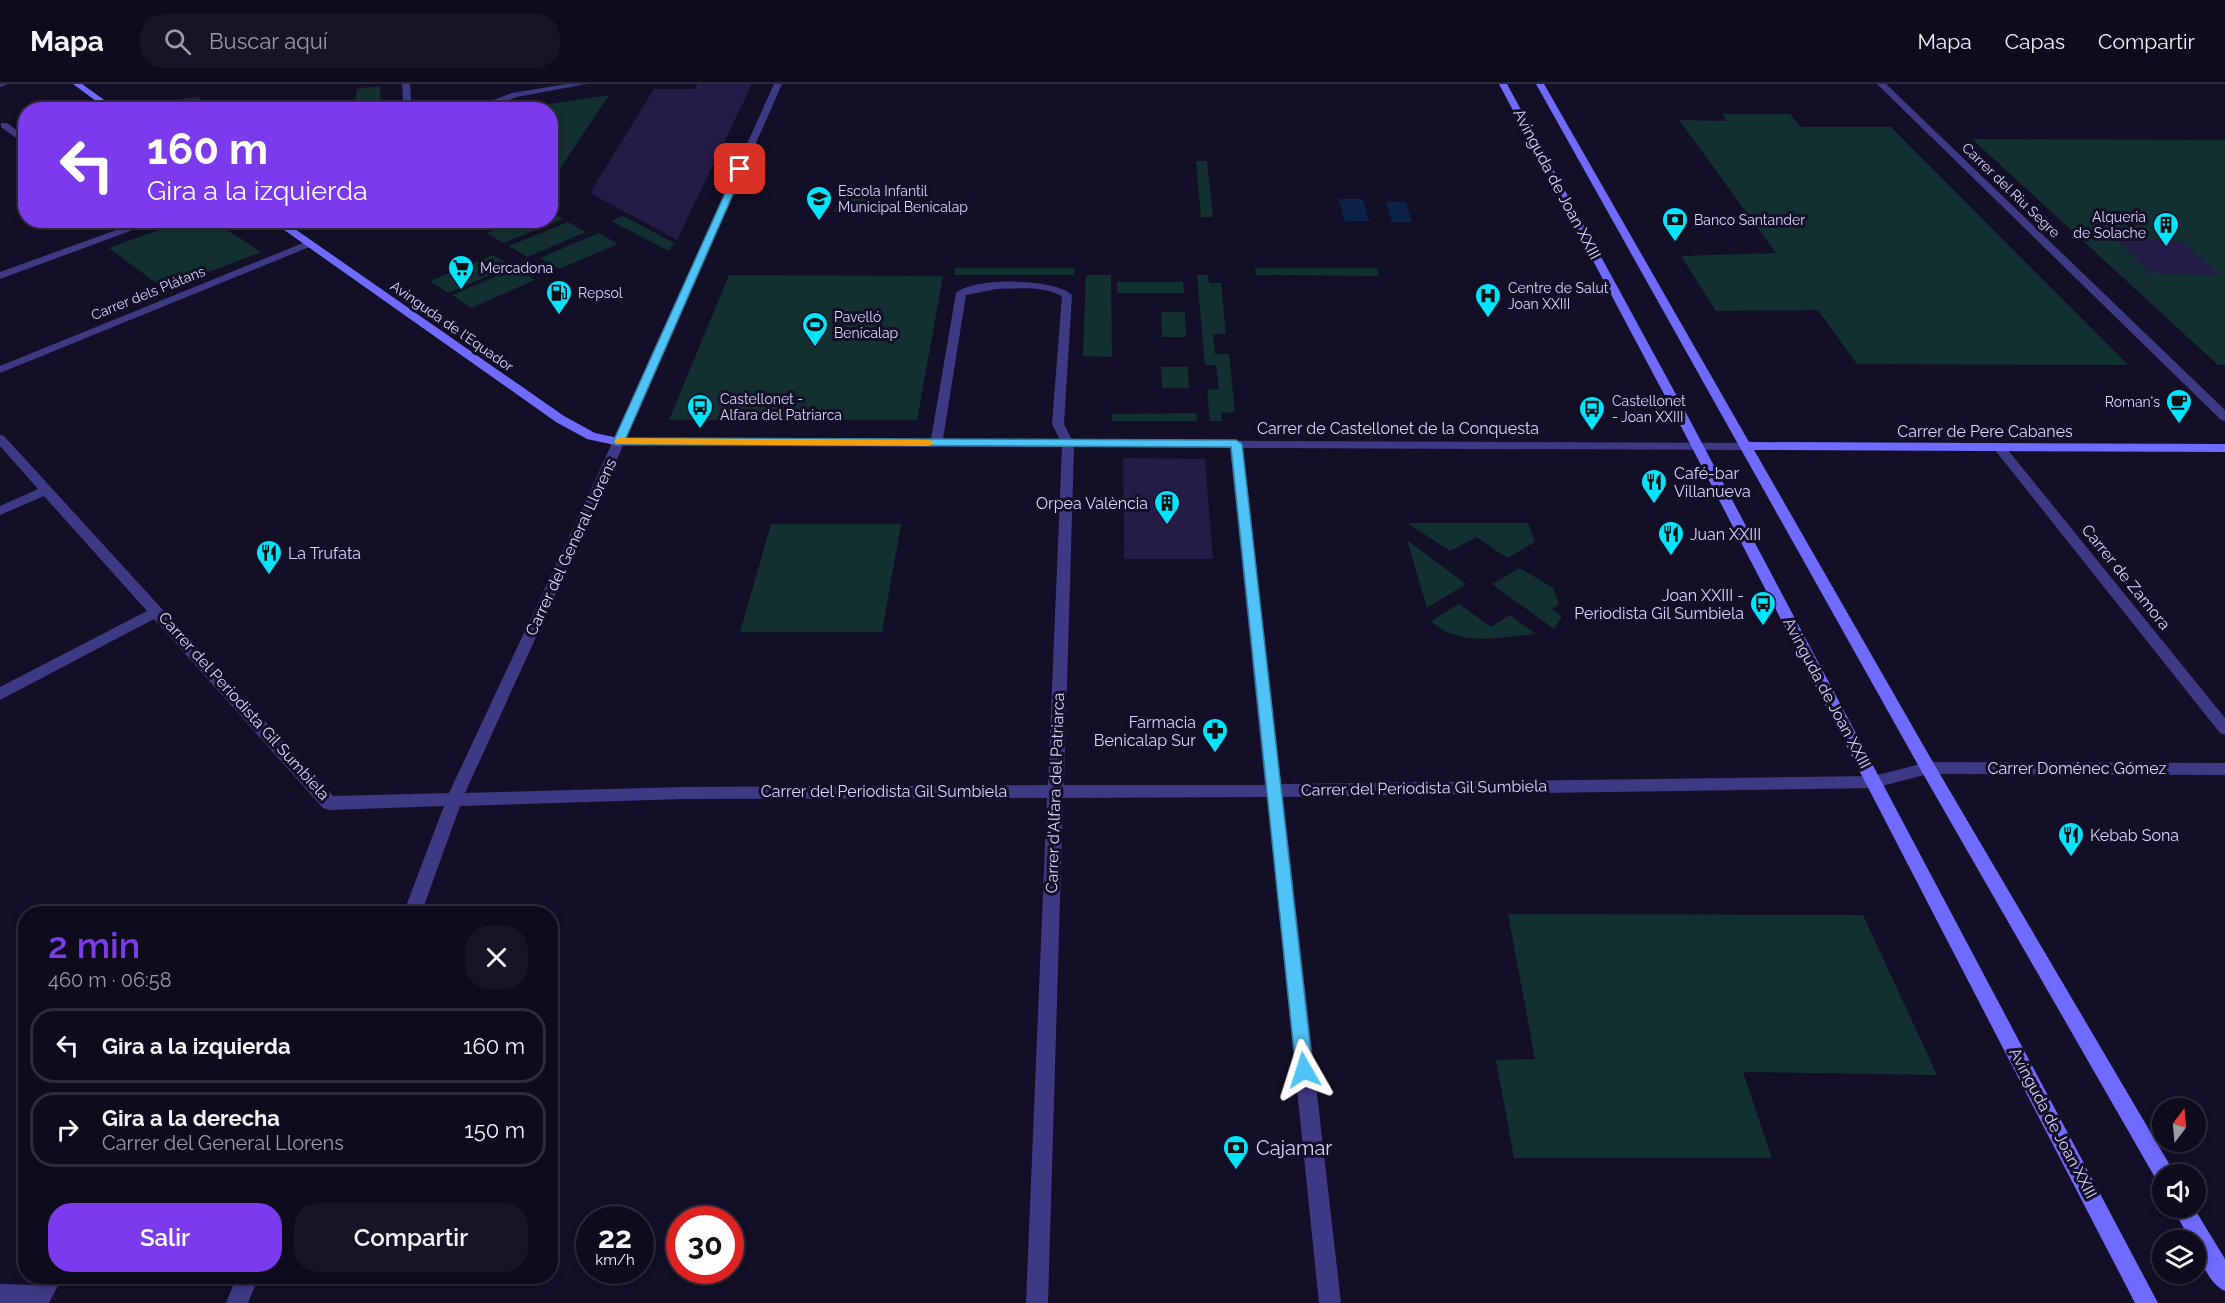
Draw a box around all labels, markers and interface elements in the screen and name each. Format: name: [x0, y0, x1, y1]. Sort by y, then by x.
search box: [140, 14, 560, 68]
text: Mapa: [30, 25, 104, 58]
icon: search: [161, 25, 194, 58]
text: Buscar aquí: [209, 28, 328, 54]
text: Mapa: [1917, 29, 1972, 54]
text: Capas: [2005, 29, 2065, 54]
text: Compartir: [2098, 29, 2195, 54]
street label: Avinguda de Joan XXIII: [1509, 105, 1605, 263]
text: 160 m: [147, 125, 268, 174]
icon: left: [48, 126, 126, 204]
street label: Carrer del Riu Segre: [1959, 139, 2063, 241]
pin: [714, 143, 765, 194]
icon: arrive: [723, 152, 756, 185]
text: Gira a la izquierda: [147, 175, 368, 206]
place label: Escola Infantil Municipal Benicalap: [838, 183, 968, 215]
school or university icon: Escola Infantil Municipal Benicalap: [804, 184, 834, 222]
bank icon: Banco Santander: [1660, 205, 1690, 243]
place label: Alqueria de Solache: [2073, 209, 2146, 241]
building icon: Alqueria de Solache: [2151, 210, 2181, 248]
place label: Banco Santander: [1694, 212, 1805, 228]
supermarket icon: Mercadona: [446, 253, 476, 291]
place label: Mercadona: [480, 260, 553, 276]
street label: Carrer dels Plàtans: [89, 263, 208, 323]
street label: Avinguda de l'Equador: [387, 277, 517, 375]
fuel station icon: Repsol: [544, 278, 574, 316]
place label: Centre de Salut Joan XXIII: [1508, 280, 1609, 312]
hospital icon: Centre de Salut Joan XXIII: [1473, 281, 1503, 319]
place label: Repsol: [578, 285, 623, 301]
place label: Pavelló Benicalap: [834, 309, 899, 341]
sports icon: Pavelló Benicalap: [800, 310, 830, 348]
cafe icon: Roman's: [2164, 387, 2194, 425]
place label: Castellonet - Alfara del Patriarca: [720, 391, 842, 423]
bus stop icon: Castellonet - Alfara del Patriarca: [685, 392, 715, 430]
place label: Castellonet - Joan XXIII: [1612, 393, 1686, 425]
bus stop icon: Castellonet - Joan XXIII: [1577, 394, 1607, 432]
place label: Roman's: [2105, 394, 2160, 410]
street label: Carrer de Castellonet de la Conquesta: [1257, 419, 1539, 438]
street label: Carrer de Pere Cabanes: [1897, 422, 2073, 441]
street label: Carrer del General Llorens: [521, 455, 621, 639]
place label: Café-bar Villanueva: [1674, 464, 1751, 501]
restaurant icon: Café-bar Villanueva: [1639, 467, 1669, 505]
building icon: Orpea València: [1152, 488, 1182, 526]
place label: Orpea València: [1036, 494, 1148, 513]
restaurant icon: Juan XXIII: [1656, 519, 1686, 557]
street label: Carrer de Zamora: [2078, 520, 2174, 634]
place label: Juan XXIII: [1690, 525, 1761, 544]
restaurant icon: La Trufata: [254, 538, 284, 576]
place label: La Trufata: [288, 544, 361, 563]
place label: Joan XXIII - Periodista Gil Sumbiela: [1574, 586, 1744, 623]
bus stop icon: Joan XXIII - Periodista Gil Sumbiela: [1748, 589, 1778, 627]
street label: Carrer del Periodista Gil Sumbiela: [154, 608, 334, 804]
street label: Avinguda de Joan XXIII: [1779, 614, 1875, 772]
street label: Carrer d'Alfara del Patriarca: [1042, 692, 1068, 894]
place label: Farmacia Benicalap Sur: [1094, 713, 1196, 750]
pharmacy icon: Farmacia Benicalap Sur: [1200, 716, 1230, 754]
street label: Carrer Doménec Gómez: [1988, 759, 2167, 778]
street label: Carrer del Periodista Gil Sumbiela: [1301, 776, 1547, 800]
street label: Carrer del Periodista Gil Sumbiela: [761, 782, 1007, 801]
restaurant icon: Kebab Sona: [2056, 820, 2086, 858]
place label: Kebab Sona: [2090, 826, 2179, 845]
text: 2 min: [48, 924, 140, 966]
button: close: [465, 926, 528, 989]
text: 460 m · 06:58: [48, 968, 172, 992]
icon: left: [51, 1029, 84, 1062]
text: Gira a la izquierda: [102, 1033, 291, 1059]
text: 160 m: [463, 1033, 525, 1059]
position arrow: [1272, 1038, 1336, 1102]
street label: Avinguda de Joan XXIII: [2005, 1044, 2101, 1202]
north arrow: [2152, 1098, 2206, 1152]
map controls: [2152, 1098, 2206, 1284]
text: Gira a la derecha: [102, 1105, 280, 1131]
icon: right: [51, 1113, 84, 1146]
text: 150 m: [464, 1117, 525, 1143]
text: Carrer del General Llorens: [102, 1131, 344, 1155]
bank icon: Cajamar: [1221, 1133, 1251, 1171]
place label: Cajamar: [1256, 1136, 1332, 1160]
button: sound: [2152, 1164, 2206, 1218]
button: Salir: [48, 1203, 282, 1272]
button: Compartir: [294, 1203, 528, 1272]
speed limit sign: 30: [666, 1206, 744, 1284]
text: 22: [598, 1220, 632, 1255]
button: layers: [2152, 1230, 2206, 1284]
text: km/h: [595, 1251, 635, 1269]

